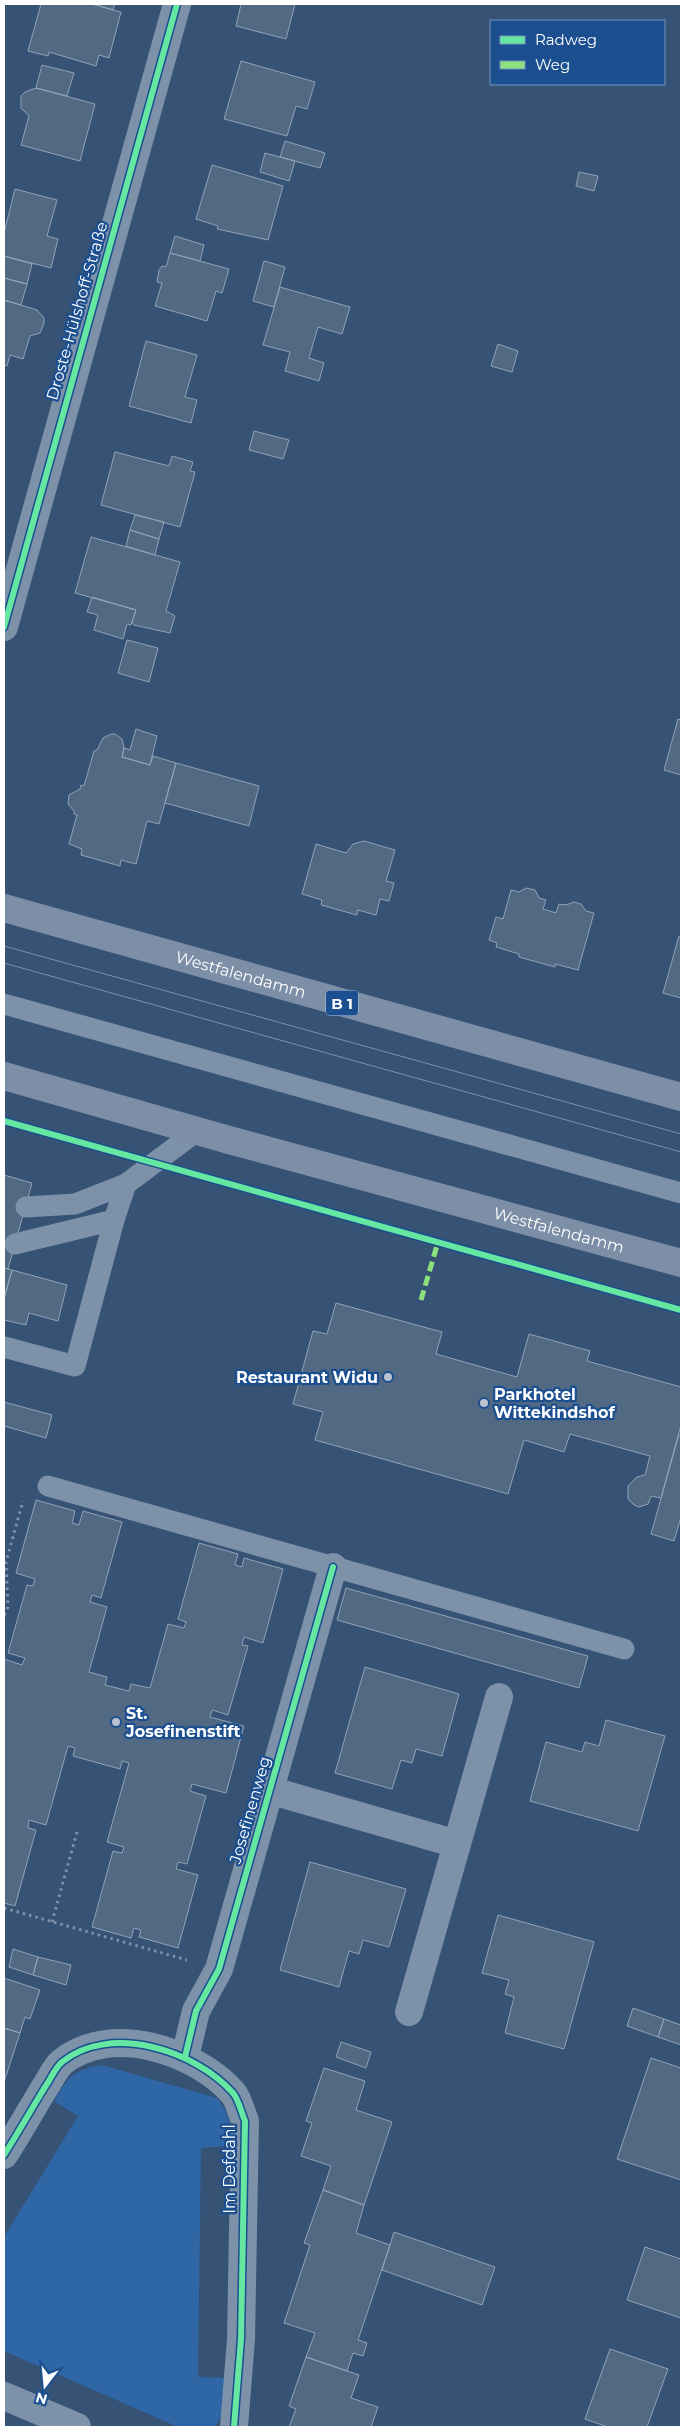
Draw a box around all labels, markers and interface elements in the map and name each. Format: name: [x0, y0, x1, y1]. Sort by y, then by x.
legend: [490, 20, 665, 85]
text: Radweg: [535, 30, 597, 49]
text: Weg: [535, 55, 570, 74]
street label: Droste-Hülshoff-Straße: [42, 220, 112, 402]
street label: Westfalendamm: [174, 947, 308, 1001]
road number: B 1: [326, 990, 358, 1016]
street label: Westfalendamm: [492, 1203, 627, 1257]
place label: Restaurant Widu: [236, 1368, 378, 1387]
marker: Restaurant Widu: [382, 1371, 394, 1383]
place label: Parkhotel Wittekindshof: [494, 1385, 615, 1422]
marker: Parkhotel Wittekindshof: [478, 1397, 490, 1409]
place label: St. Josefinenstift: [125, 1704, 241, 1741]
marker: St. Josefinenstift: [110, 1716, 122, 1728]
street label: Josefinenweg: [225, 1754, 274, 1867]
street label: Im Defdahl: [220, 2124, 239, 2214]
north arrow: [20, 2361, 70, 2411]
text: N: [33, 2388, 49, 2409]

